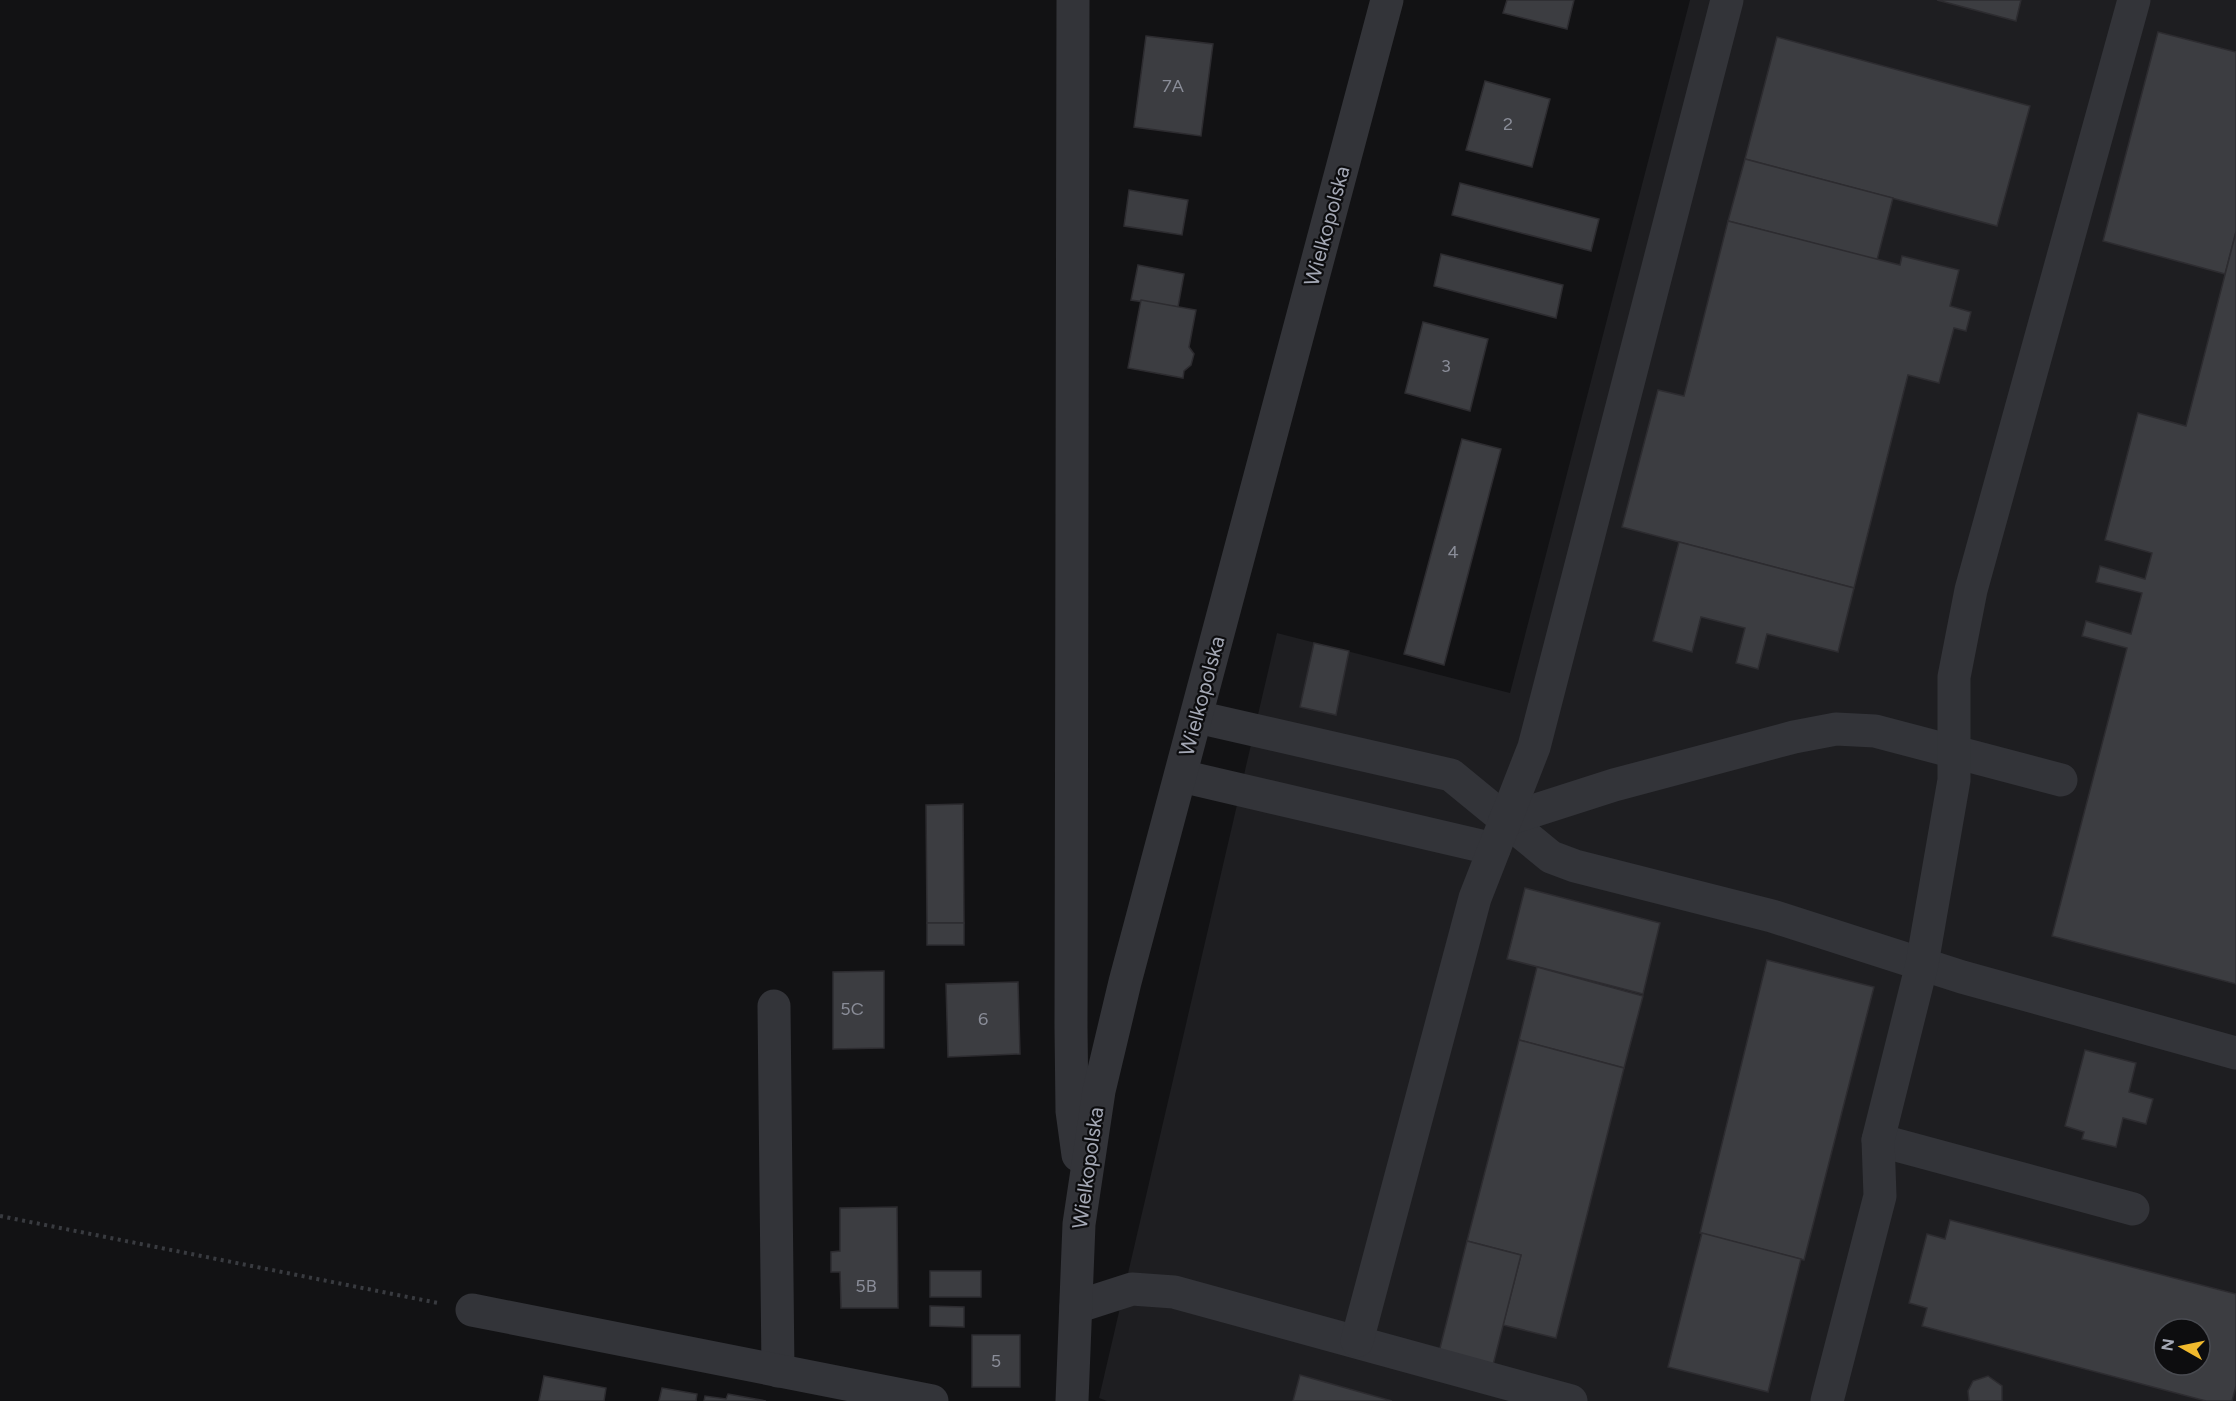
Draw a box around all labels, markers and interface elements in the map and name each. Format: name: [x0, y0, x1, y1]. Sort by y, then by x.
house number: 7A: [1162, 75, 1184, 97]
house number: 2: [1503, 113, 1513, 135]
street label: Wielkopolska: [1299, 163, 1354, 288]
house number: 3: [1441, 355, 1451, 377]
house number: 4: [1447, 541, 1459, 563]
street label: Wielkopolska: [1174, 633, 1229, 758]
house number: 5C: [840, 998, 864, 1020]
house number: 6: [978, 1008, 988, 1030]
street label: Wielkopolska: [1067, 1105, 1108, 1231]
house number: 5B: [855, 1275, 877, 1297]
north arrow: [2152, 1317, 2212, 1377]
text: N: [2157, 1337, 2178, 1352]
house number: 5: [991, 1350, 1001, 1372]

